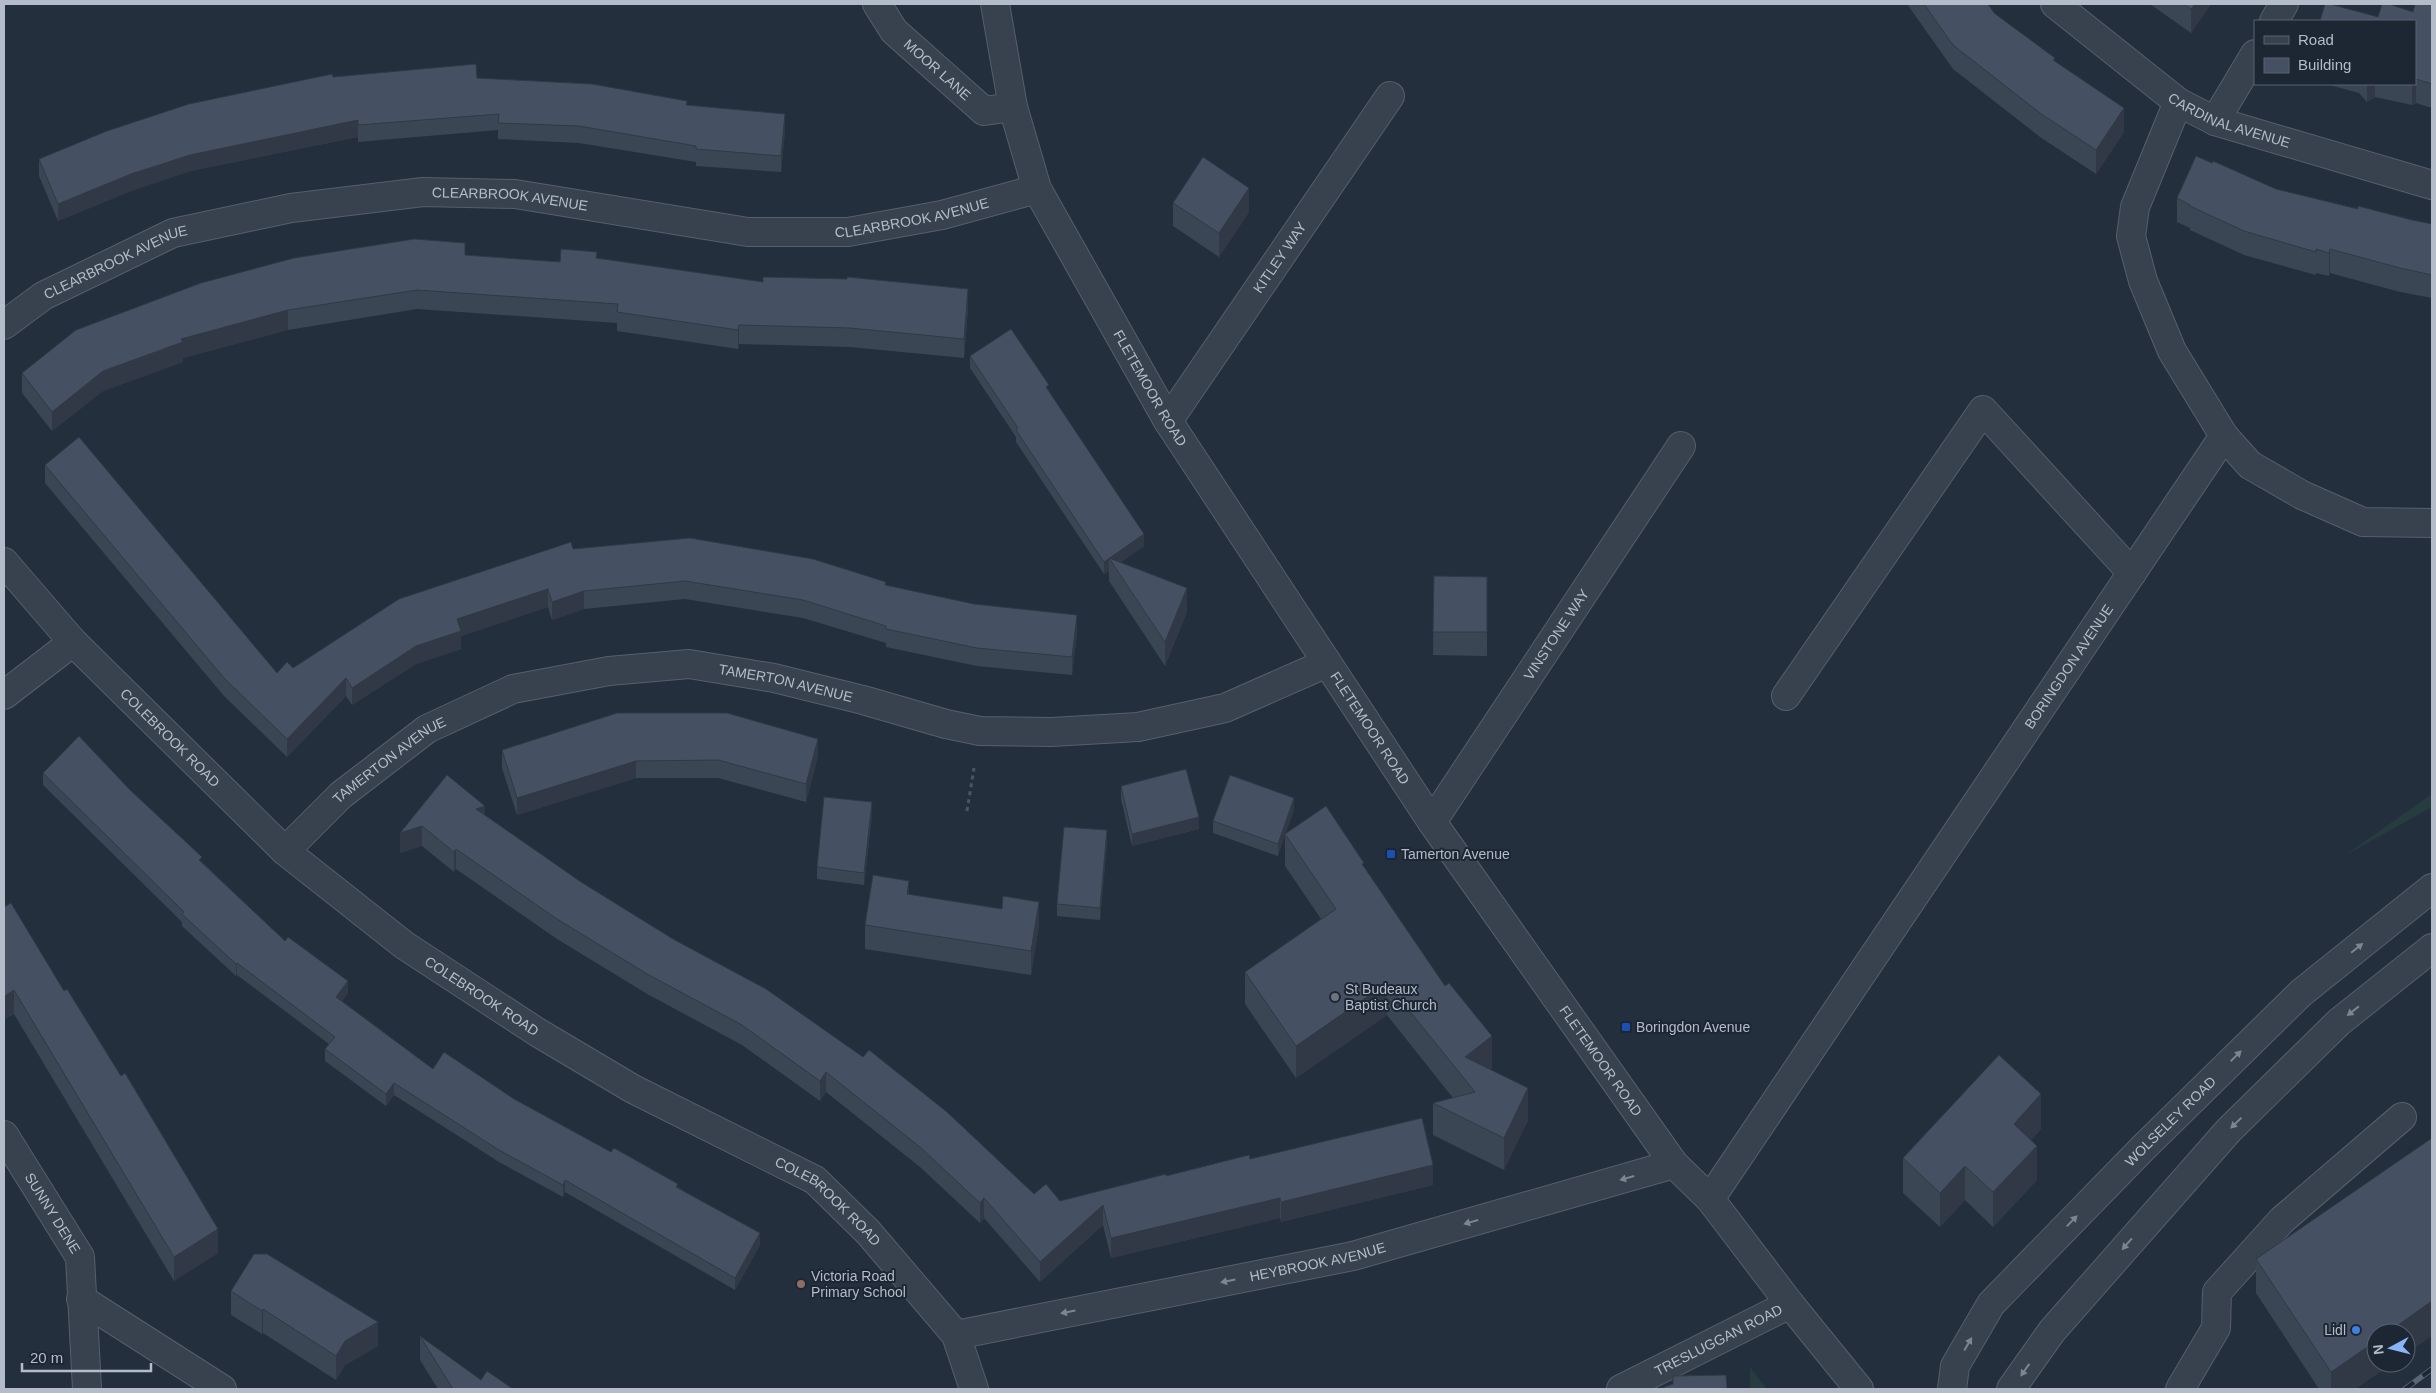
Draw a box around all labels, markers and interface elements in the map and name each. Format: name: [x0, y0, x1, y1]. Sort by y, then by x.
legend: [2254, 20, 2416, 85]
text: Road: [2298, 31, 2334, 48]
street label: MOOR LANE: [901, 36, 974, 104]
text: Building: [2298, 56, 2351, 73]
street label: CARDINAL AVENUE: [2165, 89, 2292, 151]
street label: CLEARBROOK AVENUE: [432, 184, 589, 214]
street label: CLEARBROOK AVENUE: [835, 195, 991, 240]
street label: KITLEY WAY: [1250, 218, 1310, 296]
street label: CLEARBROOK AVENUE: [41, 222, 189, 302]
street label: FLETEMOOR ROAD: [1110, 327, 1190, 449]
street label: VINSTONE WAY: [1520, 585, 1592, 683]
street label: BORINGDON AVENUE: [2021, 601, 2116, 732]
street label: TAMERTON AVENUE: [717, 661, 854, 705]
street label: FLETEMOOR ROAD: [1327, 669, 1413, 787]
street label: COLEBROOK ROAD: [117, 685, 223, 790]
street label: TAMERTON AVENUE: [329, 713, 448, 807]
place label: Tamerton Avenue: [1401, 846, 1510, 862]
marker: Tamerton Avenue: [1385, 848, 1397, 860]
one-way arrow: [2350, 942, 2363, 953]
street label: COLEBROOK ROAD: [422, 953, 542, 1039]
place label: St Budeaux Baptist Church: [1345, 981, 1437, 1013]
marker: St Budeaux Baptist Church: [1329, 991, 1341, 1003]
street label: FLETEMOOR ROAD: [1556, 1002, 1645, 1119]
one-way arrow: [2347, 1005, 2360, 1016]
place label: Boringdon Avenue: [1636, 1019, 1750, 1035]
marker: Boringdon Avenue: [1620, 1021, 1632, 1033]
one-way arrow: [2230, 1050, 2242, 1062]
street label: WOLSELEY ROAD: [2122, 1073, 2219, 1170]
one-way arrow: [2230, 1117, 2242, 1129]
street label: COLEBROOK ROAD: [772, 1153, 884, 1249]
street label: SUNNY DENE: [22, 1170, 84, 1256]
one-way arrow: [1619, 1174, 1634, 1182]
one-way arrow: [2066, 1215, 2078, 1227]
one-way arrow: [1463, 1218, 1478, 1226]
one-way arrow: [2122, 1238, 2133, 1251]
street label: HEYBROOK AVENUE: [1248, 1239, 1388, 1284]
place label: Victoria Road Primary School: [811, 1268, 906, 1300]
one-way arrow: [1219, 1277, 1235, 1285]
marker: Victoria Road Primary School: [795, 1278, 807, 1290]
street label: TRESLUGGAN ROAD: [1652, 1301, 1785, 1379]
one-way arrow: [1060, 1309, 1076, 1317]
place label: Lidl: [2324, 1322, 2346, 1338]
north arrow: [2366, 1323, 2416, 1373]
marker: Lidl: [2350, 1324, 2362, 1336]
one-way arrow: [1964, 1337, 1972, 1352]
scale bar: [22, 1340, 151, 1372]
text: N: [2370, 1344, 2387, 1356]
text: 20 m: [30, 1349, 63, 1366]
one-way arrow: [2020, 1363, 2030, 1377]

